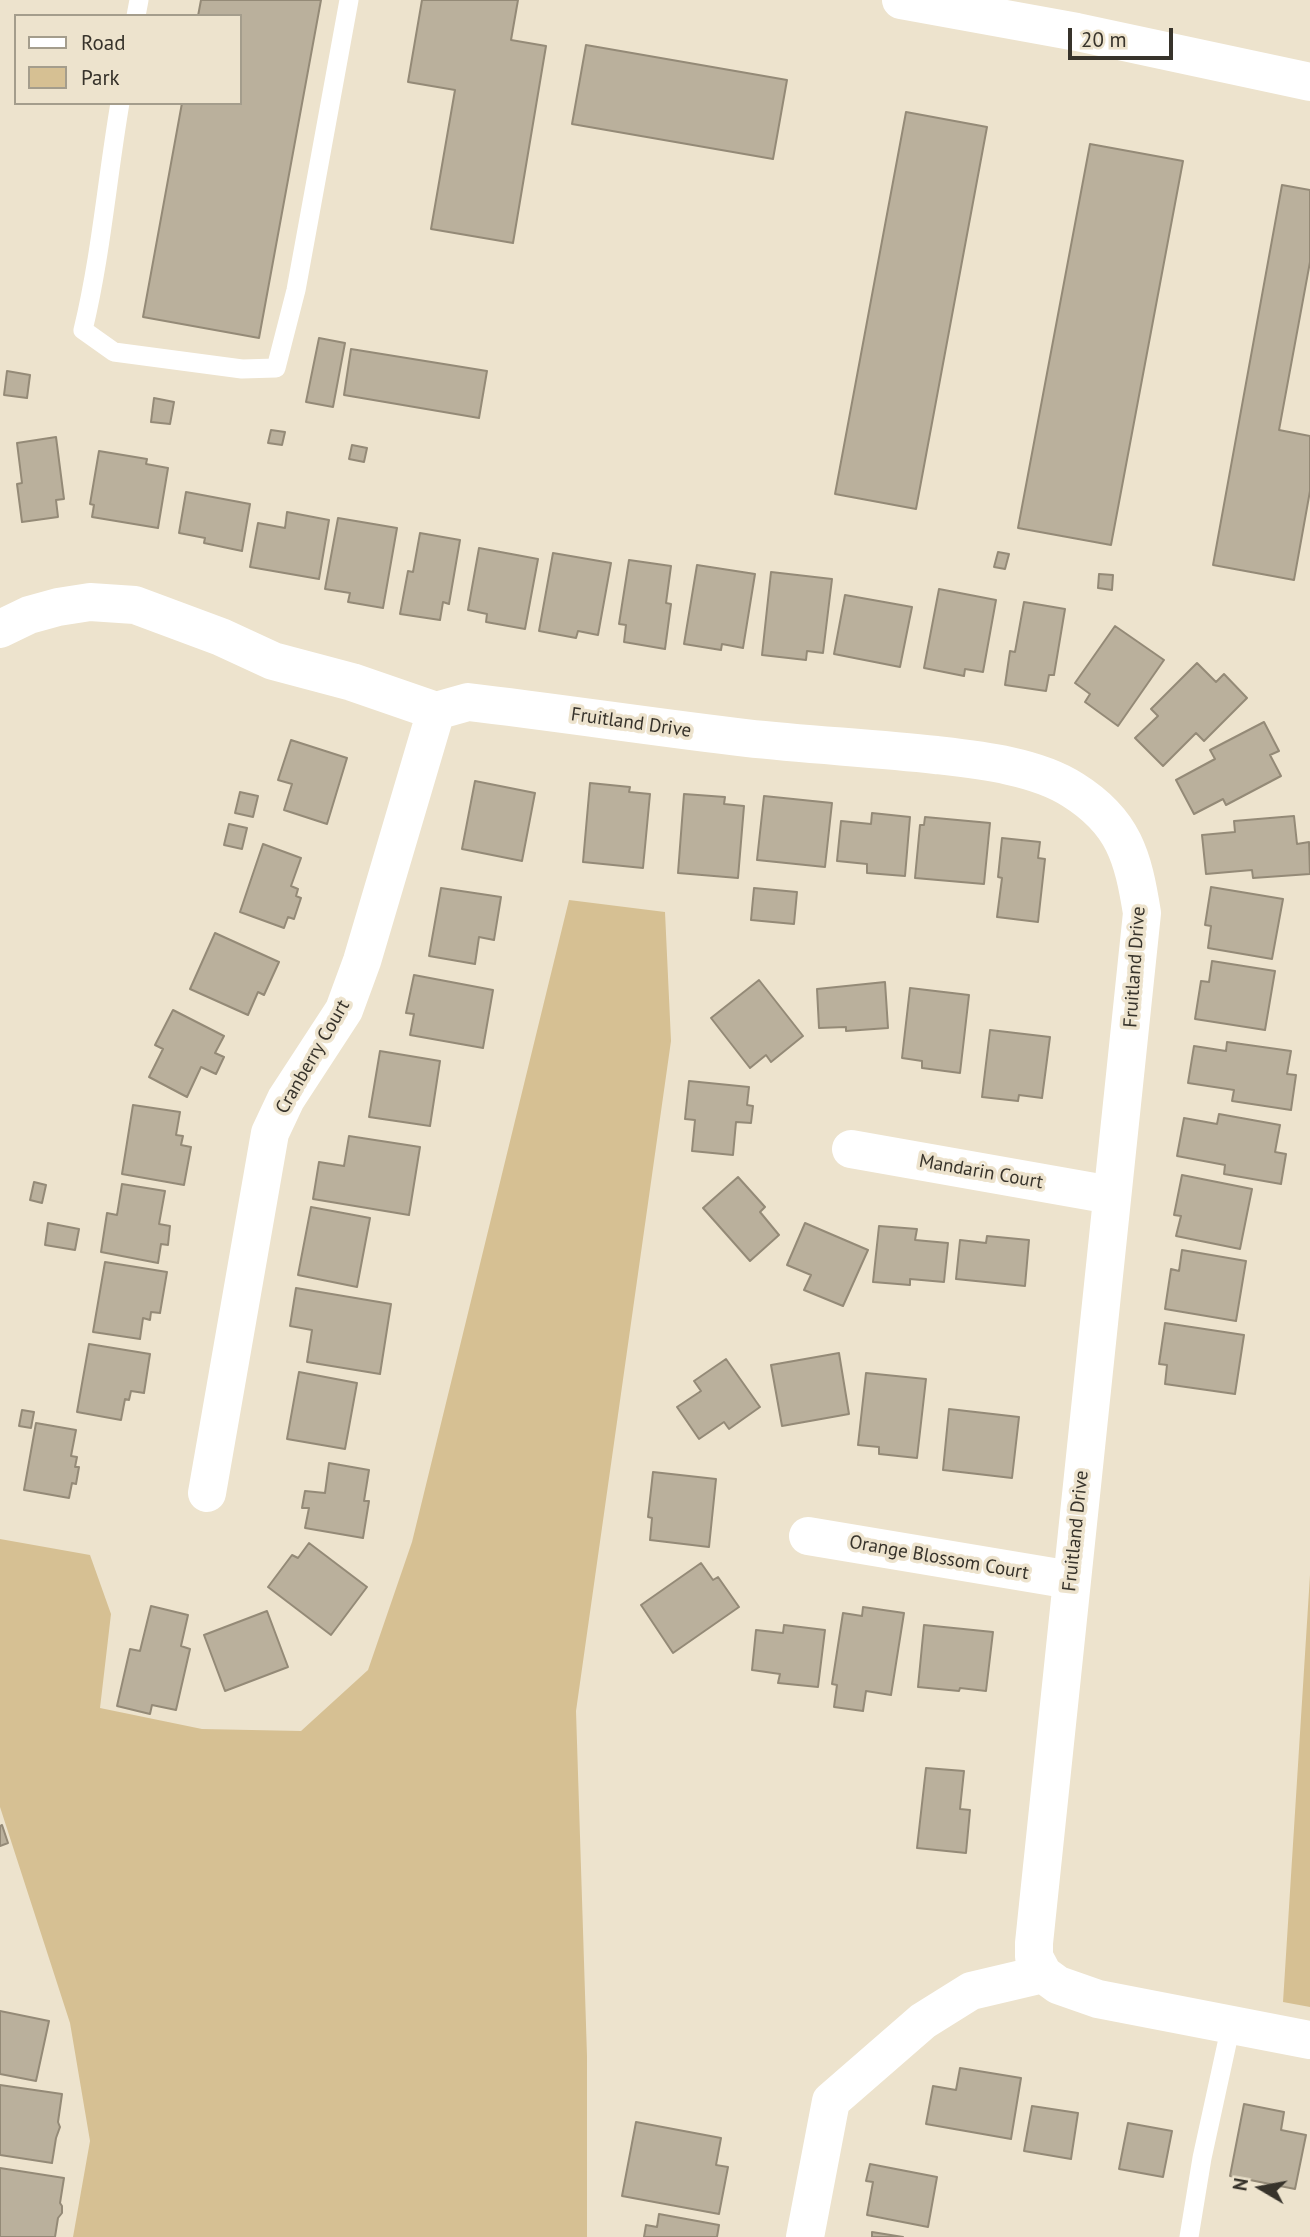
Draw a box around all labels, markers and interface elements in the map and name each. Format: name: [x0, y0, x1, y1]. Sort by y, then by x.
legend: [14, 14, 242, 105]
scale bar: [1072, 14, 1177, 58]
text: 20 m: [1081, 26, 1127, 53]
text: Road: [81, 29, 125, 56]
text: Park: [81, 64, 120, 91]
street label: Fruitland Drive: [569, 703, 693, 743]
street label: Fruitland Drive: [1119, 906, 1151, 1028]
street label: Cranberry Court: [271, 996, 355, 1118]
street label: Mandarin Court: [917, 1150, 1045, 1194]
street label: Fruitland Drive: [1058, 1469, 1094, 1593]
street label: Orange Blossom Court: [848, 1531, 1030, 1585]
north arrow: [1226, 2153, 1296, 2223]
text: N: [1227, 2176, 1253, 2193]

